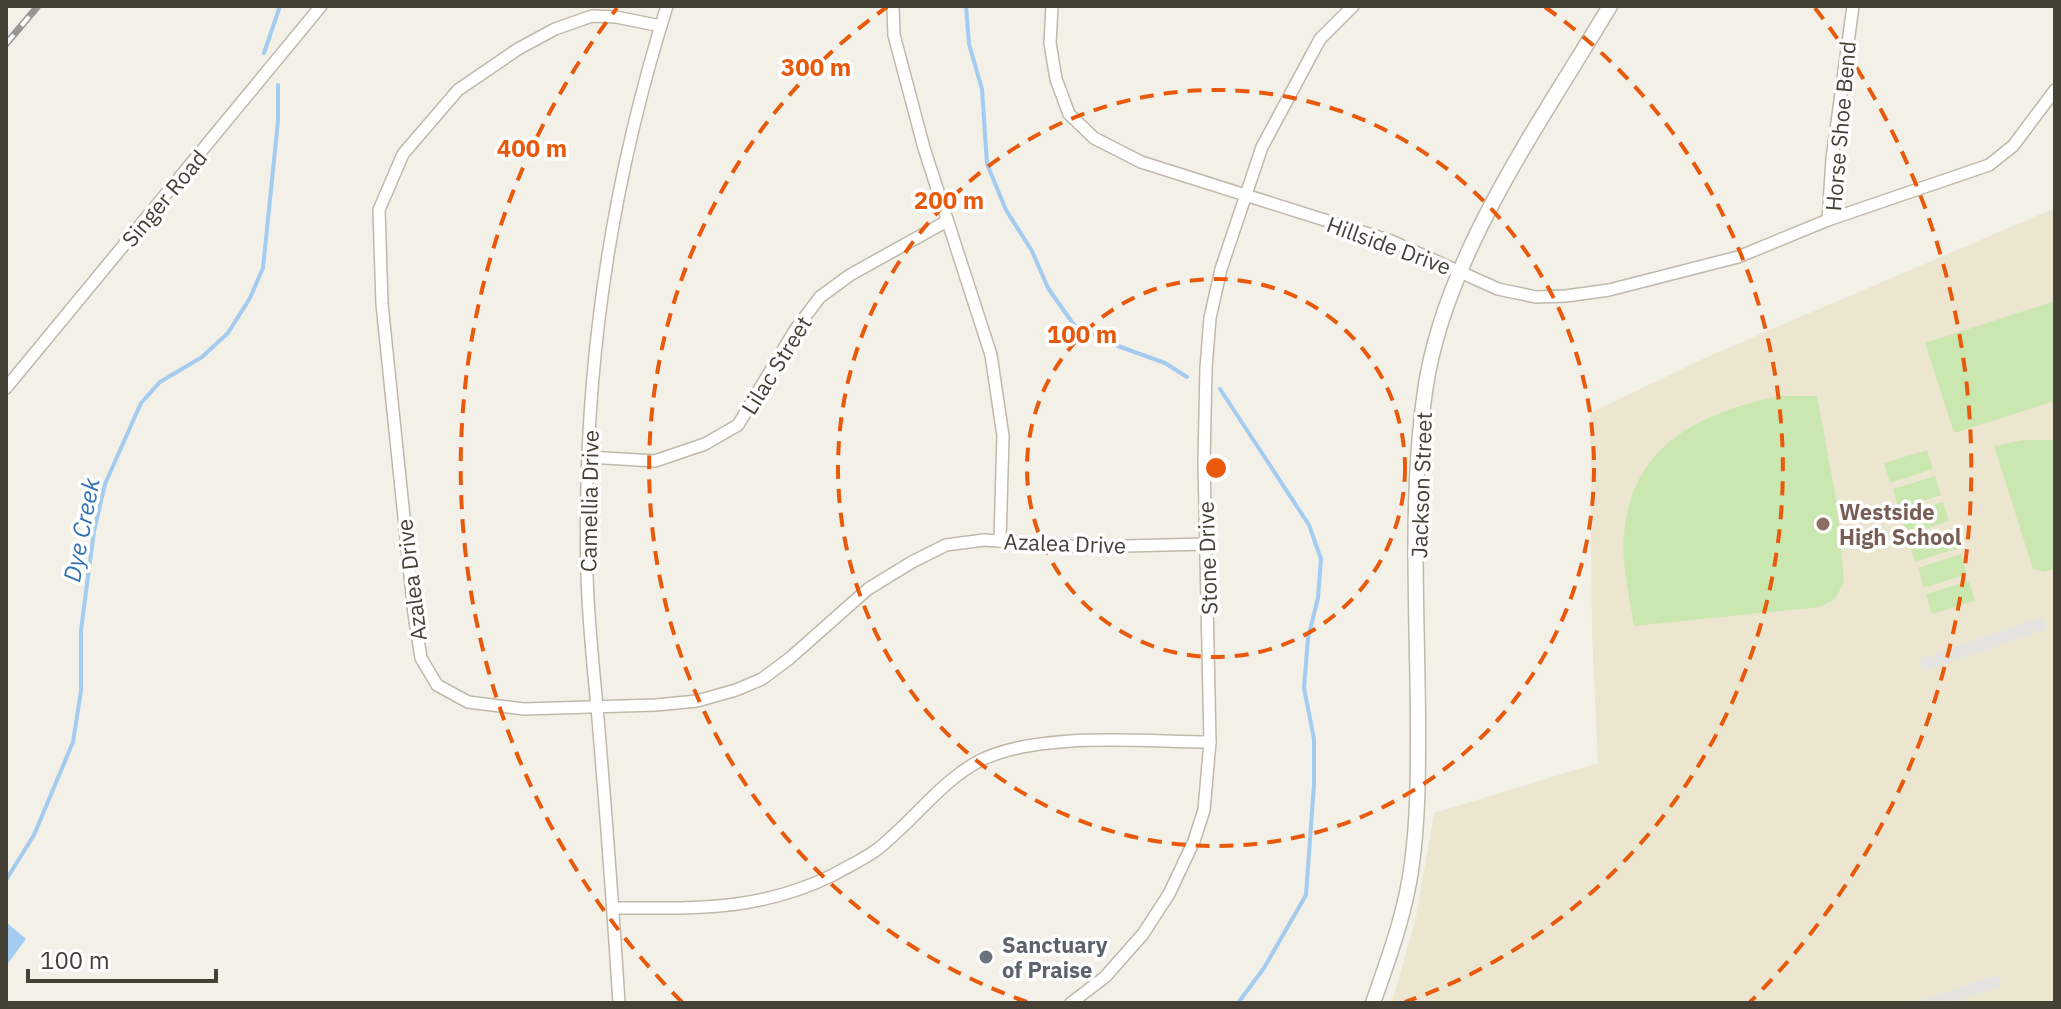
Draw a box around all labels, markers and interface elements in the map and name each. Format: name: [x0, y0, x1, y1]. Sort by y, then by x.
street label: Horse Shoe Bend: [1818, 40, 1862, 212]
text: 300 m: [781, 51, 851, 83]
text: 400 m: [497, 132, 567, 164]
street label: Singer Road: [115, 143, 213, 253]
text: 200 m: [914, 184, 984, 216]
street label: Hillside Drive: [1323, 209, 1455, 281]
street label: Lilac Street: [734, 310, 818, 420]
text: 100 m: [1047, 318, 1117, 350]
street label: Jackson Street: [1404, 411, 1438, 559]
street label: Camellia Drive: [573, 430, 605, 572]
centre of rings: [1202, 454, 1230, 482]
water label: Dye Creek: [55, 475, 107, 585]
place label: Westside High School: [1839, 497, 1962, 551]
street label: Stone Drive: [1191, 501, 1223, 615]
marker: Westside High School: [1814, 515, 1832, 533]
street label: Azalea Drive: [389, 518, 433, 642]
street label: Azalea Drive: [1003, 526, 1127, 560]
place label: Sanctuary of Praise: [1002, 930, 1108, 984]
scale bar: [28, 933, 216, 983]
text: 100 m: [40, 944, 110, 976]
marker: Sanctuary of Praise: [977, 948, 995, 966]

